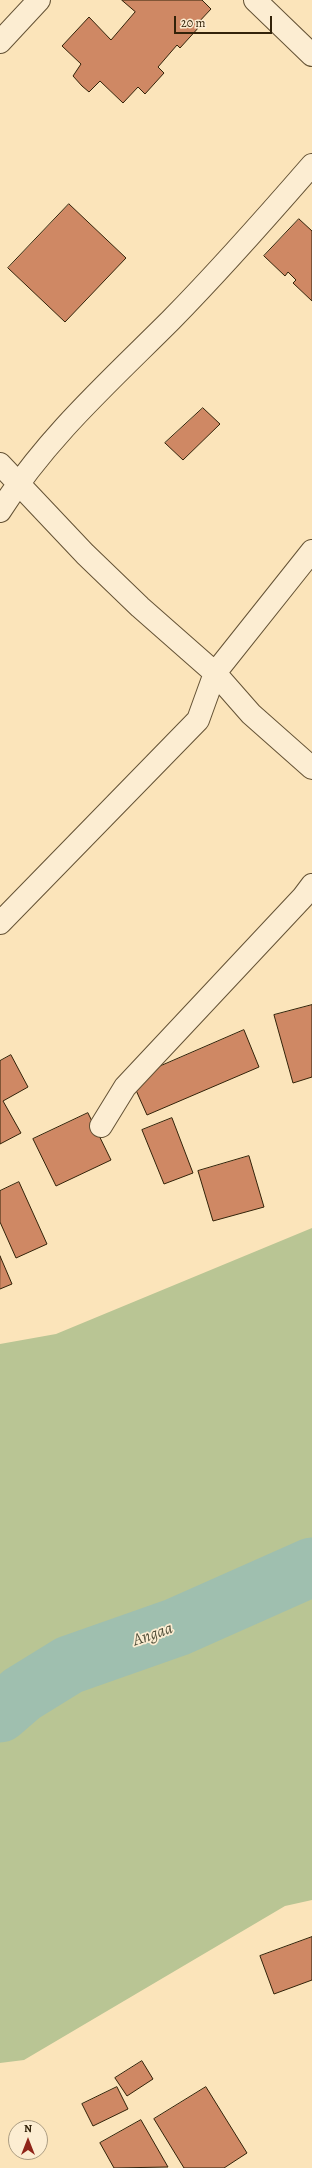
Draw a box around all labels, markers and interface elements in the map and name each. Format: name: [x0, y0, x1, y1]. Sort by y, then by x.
scale bar: [176, 8, 274, 34]
text: 20 m: [181, 15, 205, 31]
water label: Angaa: [130, 1619, 176, 1651]
north arrow: [8, 2120, 48, 2160]
text: N: [24, 2121, 32, 2136]

